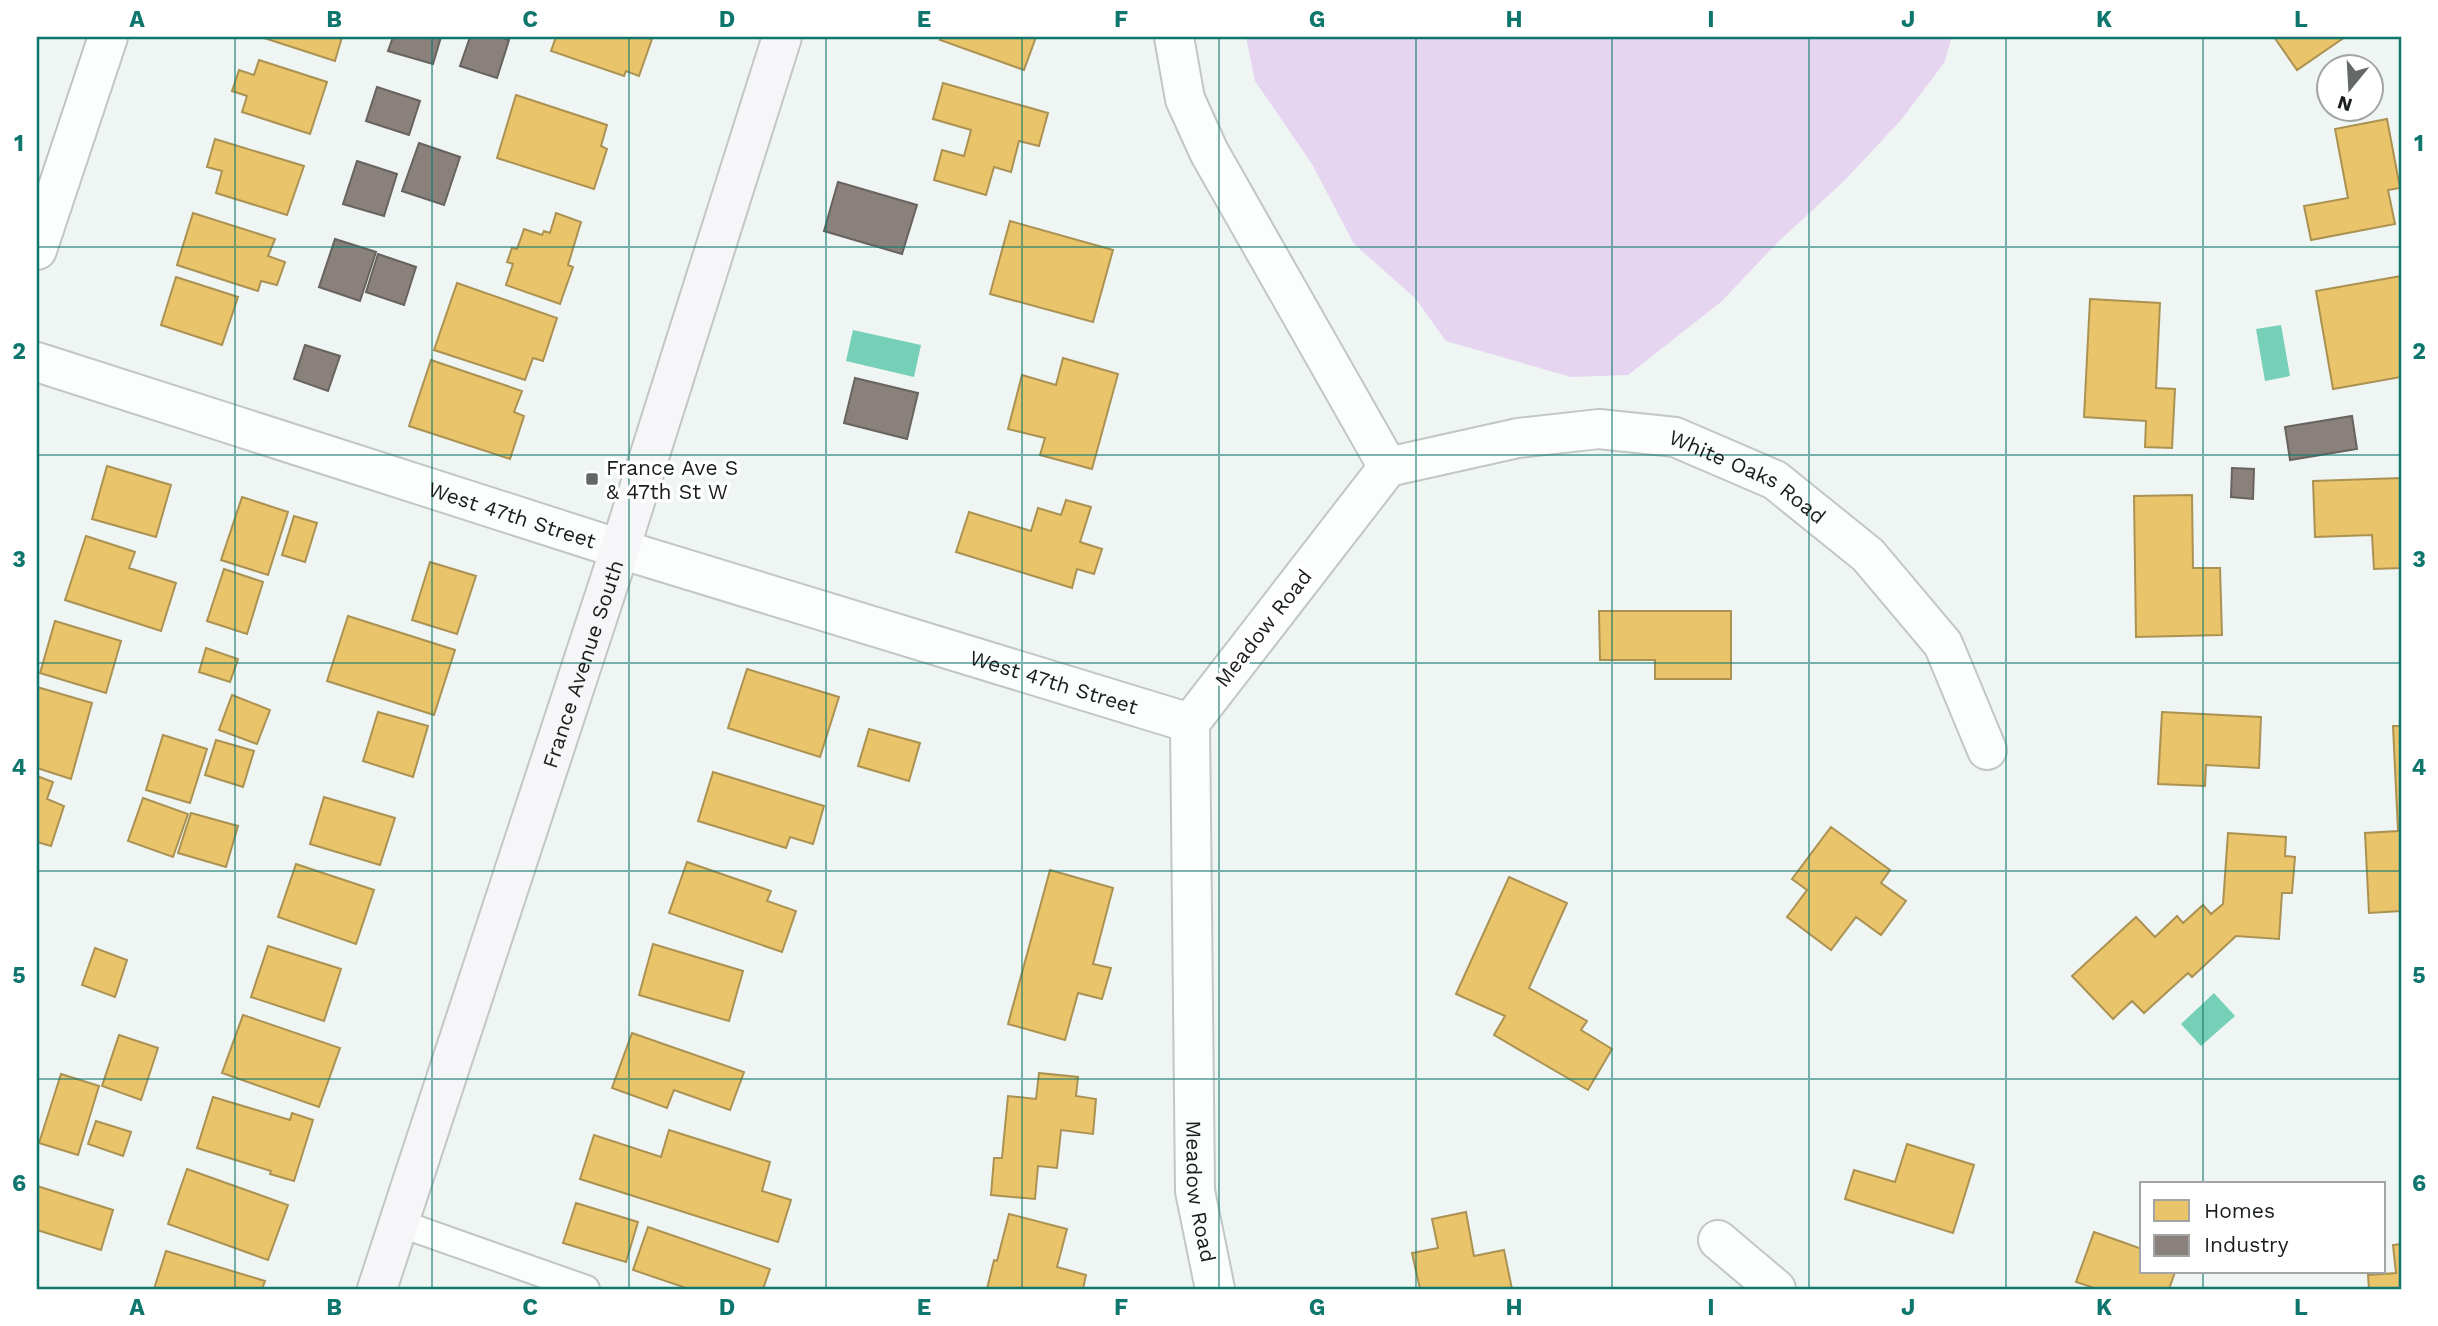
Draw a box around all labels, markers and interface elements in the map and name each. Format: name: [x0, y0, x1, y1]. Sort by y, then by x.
text: A: [129, 6, 145, 33]
text: B: [326, 6, 342, 33]
text: C: [522, 6, 538, 33]
text: D: [719, 6, 735, 33]
text: E: [917, 6, 931, 33]
text: F: [1114, 6, 1128, 33]
text: G: [1309, 6, 1325, 33]
text: H: [1505, 6, 1523, 33]
text: I: [1707, 6, 1715, 33]
text: J: [1901, 6, 1915, 33]
text: K: [2096, 6, 2112, 33]
text: L: [2294, 6, 2308, 33]
north arrow: [2316, 52, 2386, 122]
text: N: [2335, 91, 2355, 117]
text: 1: [14, 130, 24, 157]
text: 1: [2414, 130, 2424, 157]
text: 2: [12, 338, 26, 365]
text: 2: [2412, 338, 2426, 365]
street label: White Oaks Road: [1665, 424, 1831, 529]
place label: France Ave S & 47th St W: [606, 455, 738, 504]
marker: France Ave S & 47th St W: [584, 471, 600, 487]
street label: West 47th Street: [425, 476, 599, 553]
text: 3: [12, 546, 26, 573]
text: 3: [2412, 546, 2426, 573]
street label: France Avenue South: [536, 557, 628, 771]
street label: Meadow Road: [1209, 564, 1317, 692]
street label: West 47th Street: [967, 644, 1141, 719]
text: 4: [12, 754, 27, 781]
text: 4: [2412, 754, 2427, 781]
text: 5: [12, 962, 26, 989]
text: 5: [2412, 962, 2426, 989]
street label: Meadow Road: [1182, 1120, 1222, 1264]
text: 6: [12, 1170, 26, 1197]
text: 6: [2412, 1170, 2426, 1197]
legend: [2140, 1182, 2386, 1274]
text: Homes: [2204, 1198, 2275, 1223]
text: Industry: [2204, 1232, 2289, 1257]
text: A: [129, 1294, 145, 1321]
text: B: [326, 1294, 342, 1321]
text: C: [522, 1294, 538, 1321]
text: D: [719, 1294, 735, 1321]
text: E: [917, 1294, 931, 1321]
text: F: [1114, 1294, 1128, 1321]
text: G: [1309, 1294, 1325, 1321]
text: H: [1505, 1294, 1523, 1321]
text: I: [1707, 1294, 1715, 1321]
text: J: [1901, 1294, 1915, 1321]
text: K: [2096, 1294, 2112, 1321]
text: L: [2294, 1294, 2308, 1321]

